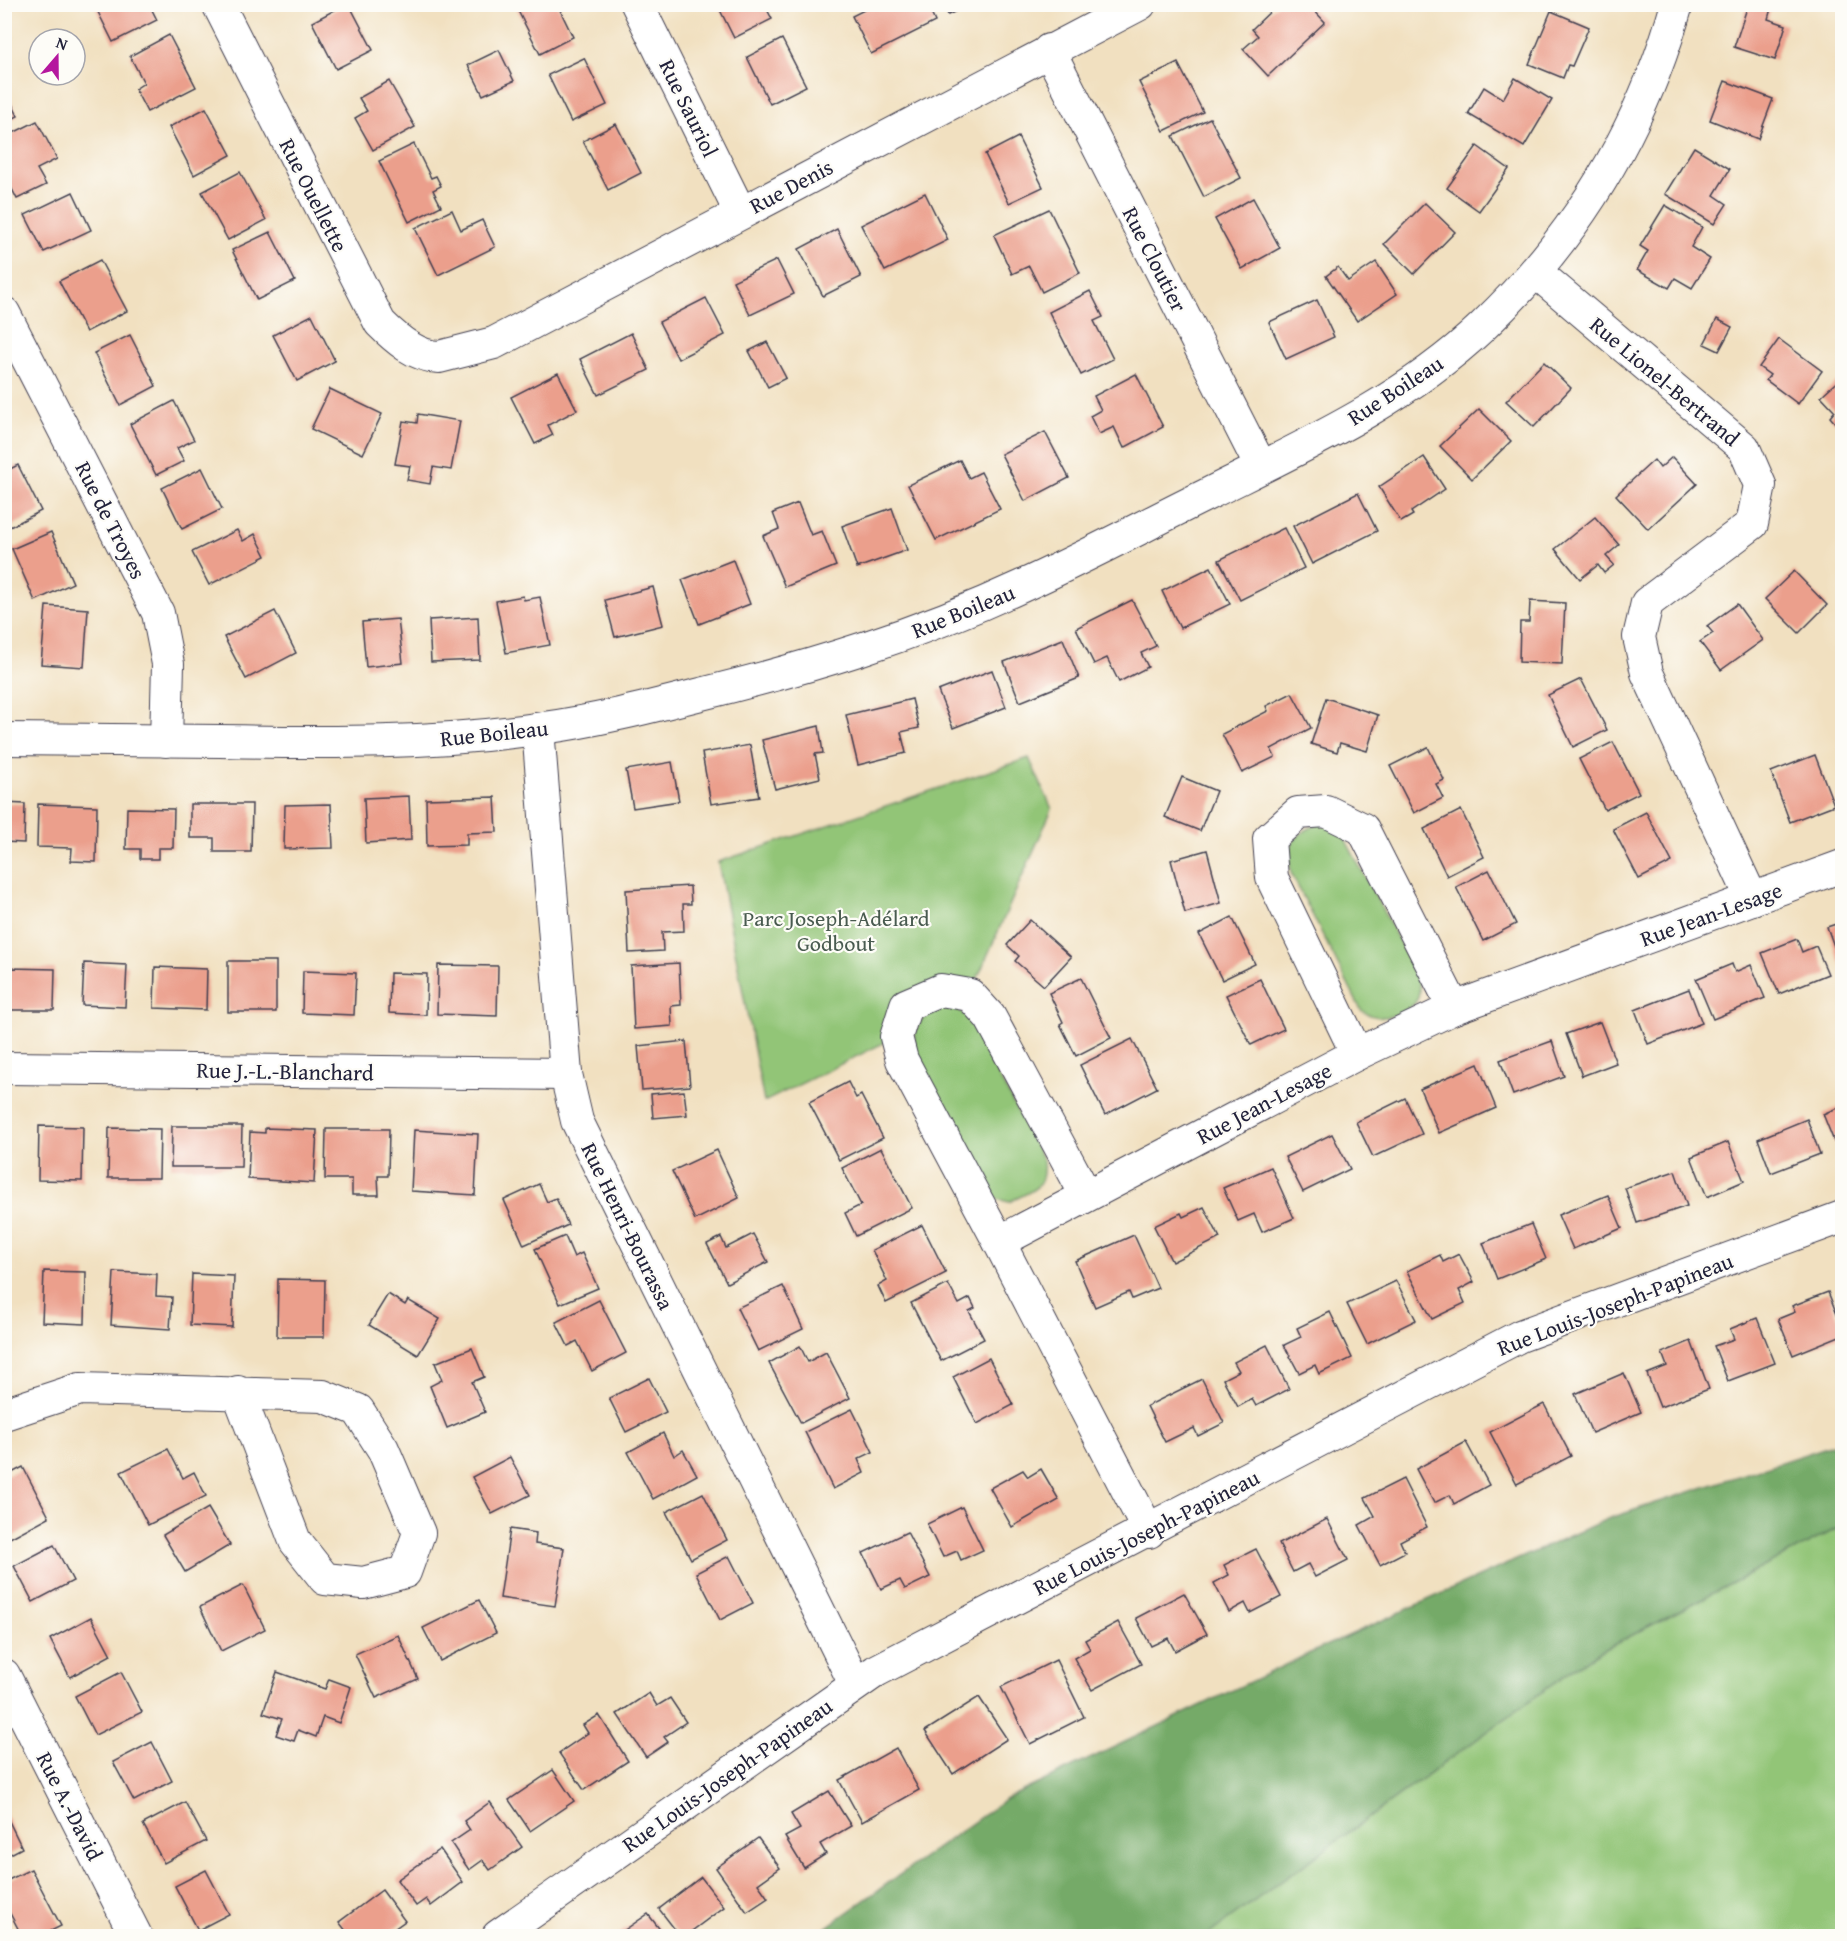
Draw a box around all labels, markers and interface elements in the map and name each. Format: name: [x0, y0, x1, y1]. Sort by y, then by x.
north arrow: [27, 27, 87, 87]
text: N: [53, 30, 72, 56]
street label: Rue Sauriol: [652, 54, 726, 162]
street label: Rue Ouellette: [272, 133, 356, 257]
street label: Rue Denis: [743, 151, 839, 221]
street label: Rue Cloutier: [1115, 201, 1195, 317]
street label: Rue Lionel-Bertrand: [1583, 309, 1747, 454]
street label: Rue Boileau: [1341, 347, 1449, 433]
street label: Rue de Troyes: [68, 455, 154, 585]
street label: Rue Boileau: [907, 576, 1019, 646]
street label: Rue Boileau: [438, 711, 550, 755]
street label: Rue Jean-Lesage: [1636, 874, 1786, 954]
park label: Parc Joseph-Adélard Godbout: [742, 902, 930, 959]
street label: Rue J.-L.-Blanchard: [196, 1053, 374, 1089]
street label: Rue Jean-Lesage: [1191, 1054, 1337, 1152]
street label: Rue Henri-Bourassa: [574, 1137, 683, 1316]
street label: Rue Louis-Joseph-Papineau: [1492, 1244, 1738, 1364]
street label: Rue Louis-Joseph-Papineau: [1027, 1461, 1265, 1603]
street label: Rue Louis-Joseph-Papineau: [615, 1690, 839, 1860]
street label: Rue A.-David: [29, 1746, 111, 1866]

